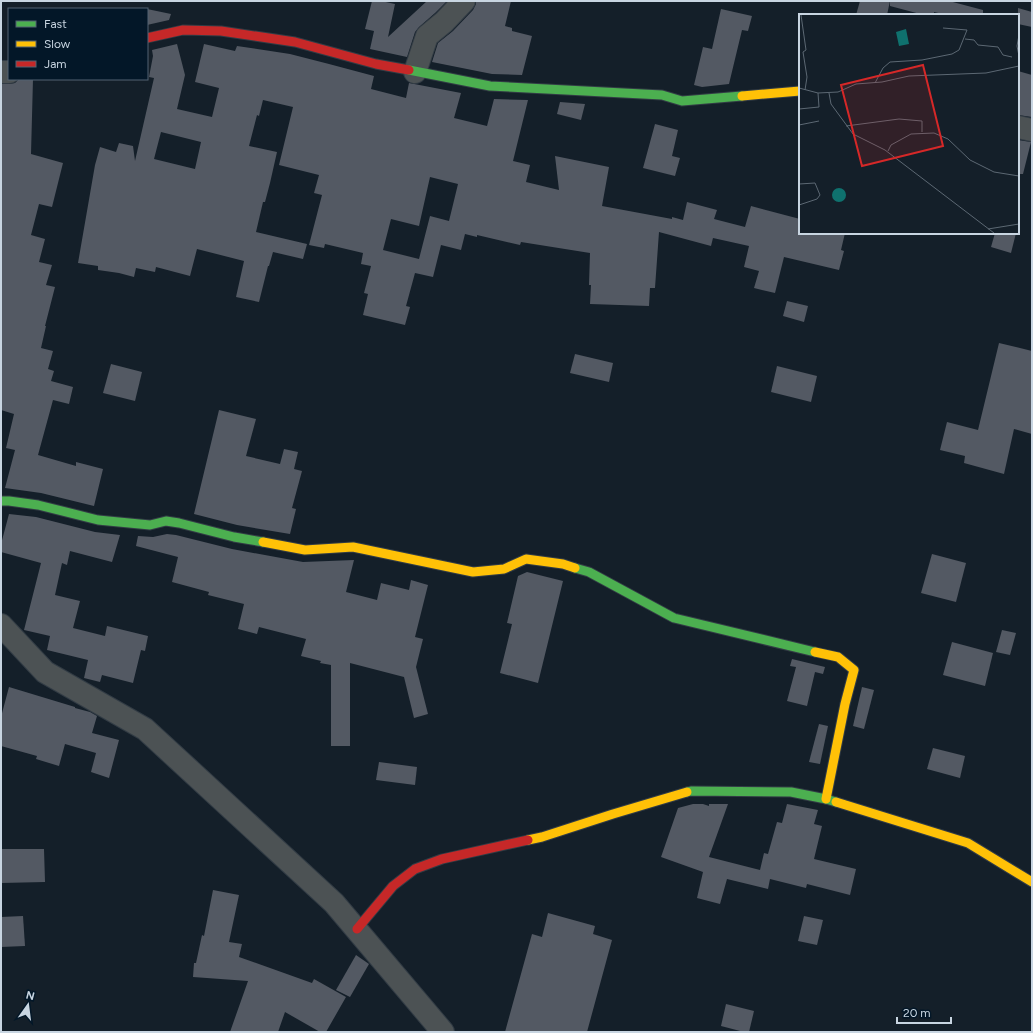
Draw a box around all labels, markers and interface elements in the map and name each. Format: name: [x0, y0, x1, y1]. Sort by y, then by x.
legend: [8, 8, 148, 80]
inset map: [799, 14, 1019, 234]
text: Fast: [44, 17, 67, 31]
text: Slow: [44, 37, 71, 51]
text: Jam: [44, 57, 67, 71]
north arrow: [8, 985, 48, 1025]
text: N: [25, 988, 36, 1003]
scale bar: [897, 999, 951, 1025]
text: 20 m: [903, 1006, 931, 1020]

